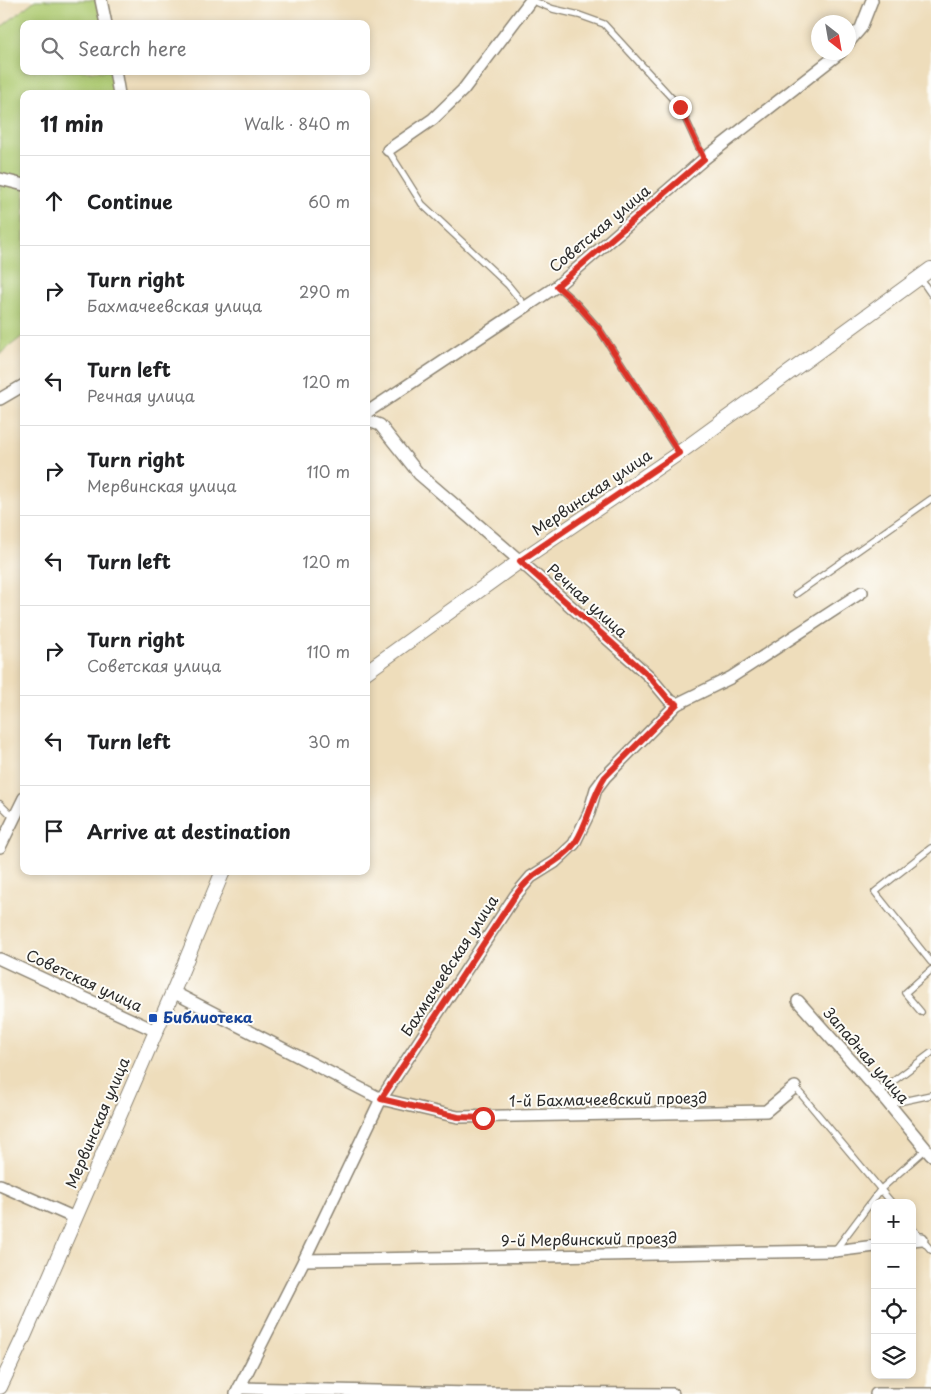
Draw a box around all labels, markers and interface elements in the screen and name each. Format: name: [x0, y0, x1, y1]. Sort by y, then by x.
north arrow: [811, 15, 856, 60]
search box: [20, 20, 370, 75]
icon: search: [38, 34, 66, 62]
text: Search here: [78, 34, 187, 62]
route end: [669, 96, 692, 119]
text: 11 min: [40, 107, 104, 139]
text: Walk · 840 m: [244, 111, 350, 135]
street label: Советская улица: [543, 178, 655, 277]
icon: ahead: [40, 187, 68, 215]
text: Continue: [87, 187, 173, 215]
text: 60 m: [308, 189, 350, 213]
text: Turn right: [87, 265, 185, 293]
icon: right: [40, 277, 68, 305]
text: 290 m: [299, 279, 350, 303]
text: Бахмачеевская улица: [87, 293, 262, 317]
text: Turn left: [87, 355, 171, 383]
icon: left: [40, 367, 68, 395]
text: 120 m: [303, 369, 350, 393]
text: Речная улица: [87, 383, 195, 407]
street label: Мервинская улица: [527, 443, 656, 541]
text: Turn right: [87, 445, 185, 473]
icon: right: [40, 457, 68, 485]
text: 110 m: [307, 459, 350, 483]
text: Мервинская улица: [87, 473, 237, 497]
icon: left: [40, 547, 68, 575]
text: Turn left: [87, 547, 171, 575]
text: 120 m: [303, 549, 350, 573]
street label: Речная улица: [543, 557, 634, 643]
text: Turn right: [87, 625, 185, 653]
icon: right: [40, 637, 68, 665]
text: 110 m: [307, 639, 350, 663]
text: Советская улица: [87, 653, 221, 677]
icon: left: [40, 727, 68, 755]
text: Turn left: [87, 727, 171, 755]
text: 30 m: [308, 729, 350, 753]
icon: arrive: [40, 817, 68, 845]
text: Arrive at destination: [87, 817, 291, 845]
street label: Бахмачеевская улица: [394, 890, 503, 1040]
street label: Советская улица: [23, 943, 147, 1017]
street label: Западная улица: [819, 1002, 916, 1109]
place label: Библиотека: [163, 1005, 253, 1028]
marker: Библиотека: [147, 1012, 159, 1024]
street label: Мервинская улица: [59, 1053, 135, 1191]
street label: 1-й Бахмачеевский проезд: [509, 1085, 707, 1112]
route start: [472, 1107, 495, 1130]
map controls: [871, 1199, 916, 1379]
button: +: [871, 1199, 916, 1244]
street label: 9-й Мервинский проезд: [501, 1225, 677, 1252]
button: −: [871, 1244, 916, 1289]
button: locate: [871, 1289, 916, 1334]
button: layers: [871, 1334, 916, 1379]

